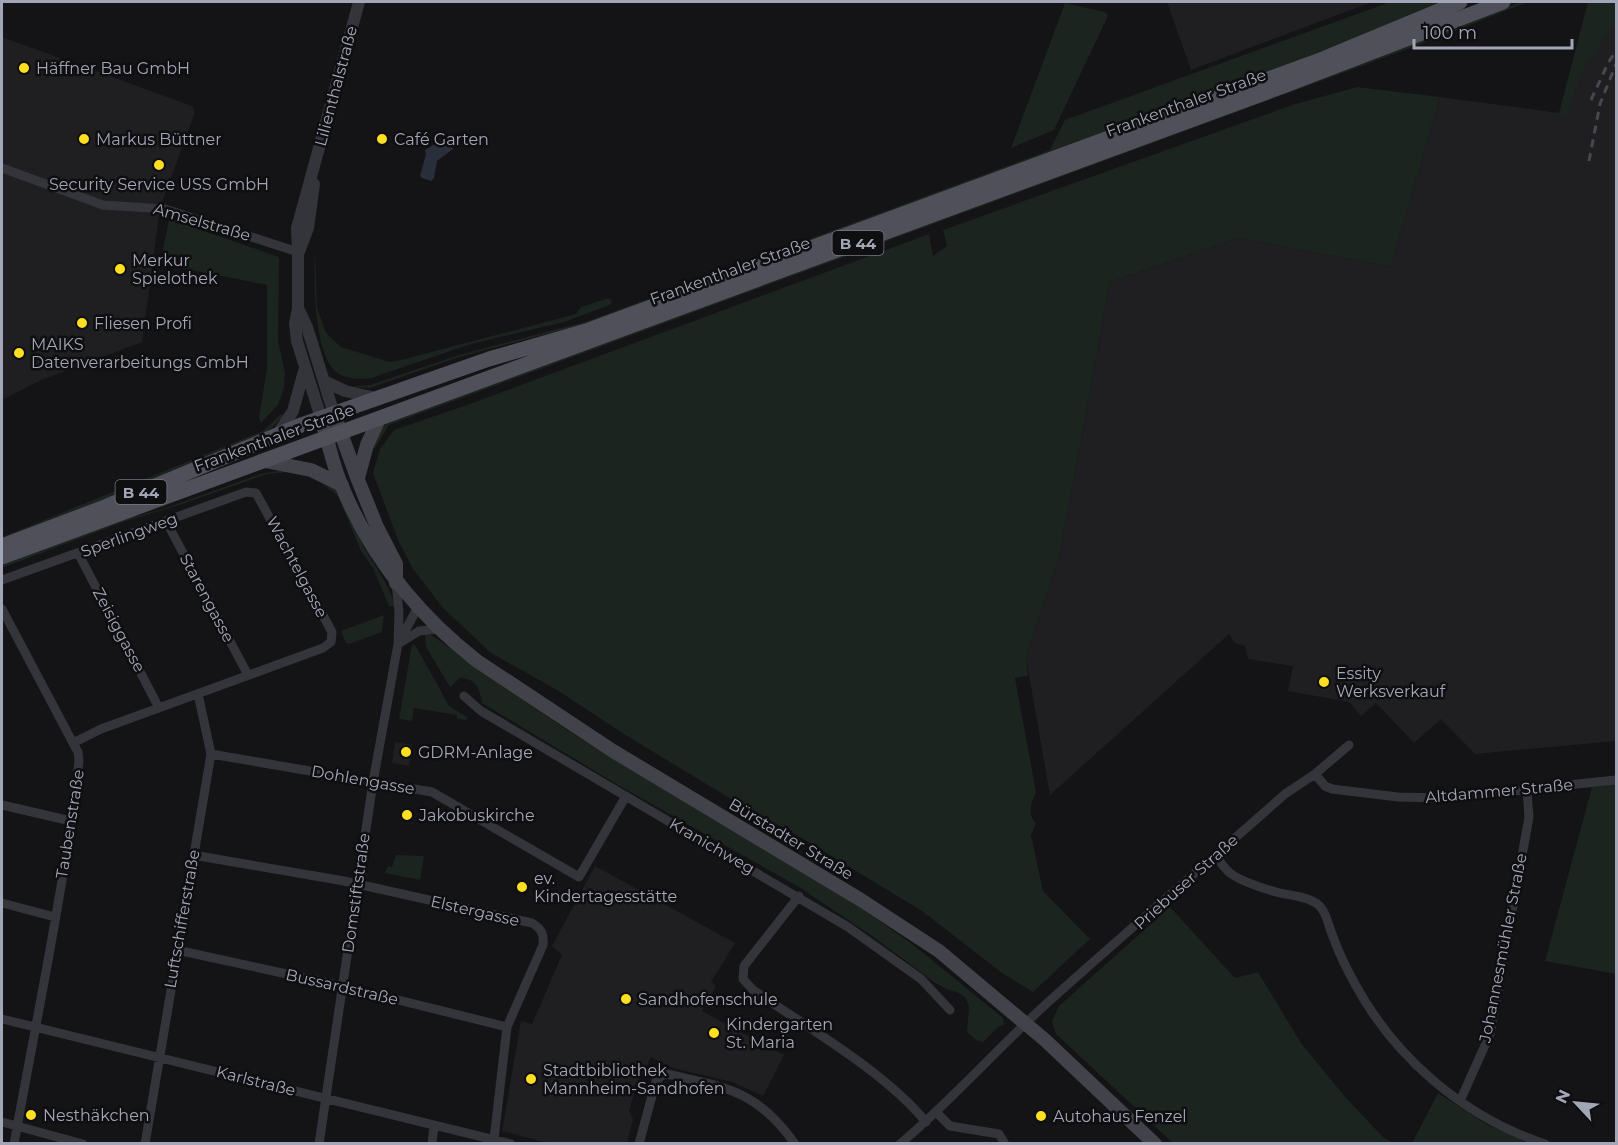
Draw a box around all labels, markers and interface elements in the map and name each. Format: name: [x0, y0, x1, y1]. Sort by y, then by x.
scale bar: [1414, 12, 1572, 50]
text: 100 m: [1423, 22, 1477, 44]
street label: Lilienthalstraße: [311, 24, 361, 148]
place label: Häffner Bau GmbH: [36, 59, 190, 78]
marker: Häffner Bau GmbH: [17, 61, 31, 75]
street label: Frankenthaler Straße: [1103, 65, 1269, 141]
place label: Markus Büttner: [96, 130, 222, 149]
place label: Café Garten: [394, 130, 489, 149]
marker: Markus Büttner: [77, 132, 91, 146]
marker: Café Garten: [375, 132, 389, 146]
marker: Security Service USS GmbH: [152, 158, 166, 172]
place label: Security Service USS GmbH: [49, 175, 269, 194]
street label: Amselstraße: [151, 199, 253, 245]
road number: B 44: [832, 231, 884, 255]
street label: Frankenthaler Straße: [647, 233, 813, 309]
place label: Merkur Spielothek: [132, 251, 218, 288]
marker: Merkur Spielothek: [113, 262, 127, 276]
place label: Fliesen Profi: [94, 314, 192, 333]
marker: Fliesen Profi: [75, 316, 89, 330]
place label: MAIKS Datenverarbeitungs GmbH: [31, 335, 249, 372]
marker: MAIKS Datenverarbeitungs GmbH: [12, 346, 26, 360]
street label: Frankenthaler Straße: [191, 400, 357, 476]
road number: B 44: [116, 480, 166, 504]
street label: Sperlingweg: [78, 509, 180, 561]
street label: Wachtelgasse: [262, 513, 332, 621]
street label: Starengasse: [176, 550, 238, 646]
street label: Zeisiggasse: [89, 585, 149, 675]
place label: Essity Werksverkauf: [1336, 664, 1446, 701]
marker: Essity Werksverkauf: [1317, 675, 1331, 689]
place label: GDRM-Anlage: [418, 743, 533, 762]
marker: GDRM-Anlage: [399, 745, 413, 759]
street label: Dohlengasse: [310, 762, 416, 798]
street label: Taubenstraße: [52, 768, 88, 880]
street label: Altdammer Straße: [1424, 775, 1574, 807]
street label: Bürstadter Straße: [725, 794, 857, 884]
place label: Jakobuskirche: [418, 806, 535, 825]
marker: Jakobuskirche: [400, 808, 414, 822]
street label: Kranichweg: [666, 814, 758, 878]
street label: Priebuser Straße: [1130, 830, 1242, 934]
street label: Domstiftstraße: [338, 832, 374, 954]
street label: Luftschifferstraße: [160, 848, 204, 990]
street label: Johannesmühler Straße: [1475, 852, 1531, 1045]
place label: ev. Kindertagesstätte: [534, 869, 677, 906]
marker: ev. Kindertagesstätte: [515, 880, 529, 894]
street label: Elstergasse: [429, 892, 521, 930]
street label: Bussardstraße: [284, 965, 400, 1009]
place label: Sandhofenschule: [638, 990, 778, 1009]
marker: Sandhofenschule: [619, 992, 633, 1006]
place label: Kindergarten St. Maria: [726, 1015, 833, 1052]
marker: Kindergarten St. Maria: [707, 1026, 721, 1040]
place label: Stadtbibliothek Mannheim-Sandhofen: [543, 1061, 725, 1098]
street label: Karlstraße: [214, 1062, 298, 1100]
marker: Stadtbibliothek Mannheim-Sandhofen: [524, 1072, 538, 1086]
north arrow: [1546, 1073, 1606, 1133]
text: N: [1552, 1087, 1574, 1107]
place label: Nesthäkchen: [43, 1106, 150, 1125]
place label: Autohaus Fenzel: [1053, 1107, 1187, 1126]
marker: Nesthäkchen: [24, 1108, 38, 1122]
marker: Autohaus Fenzel: [1034, 1109, 1048, 1123]

